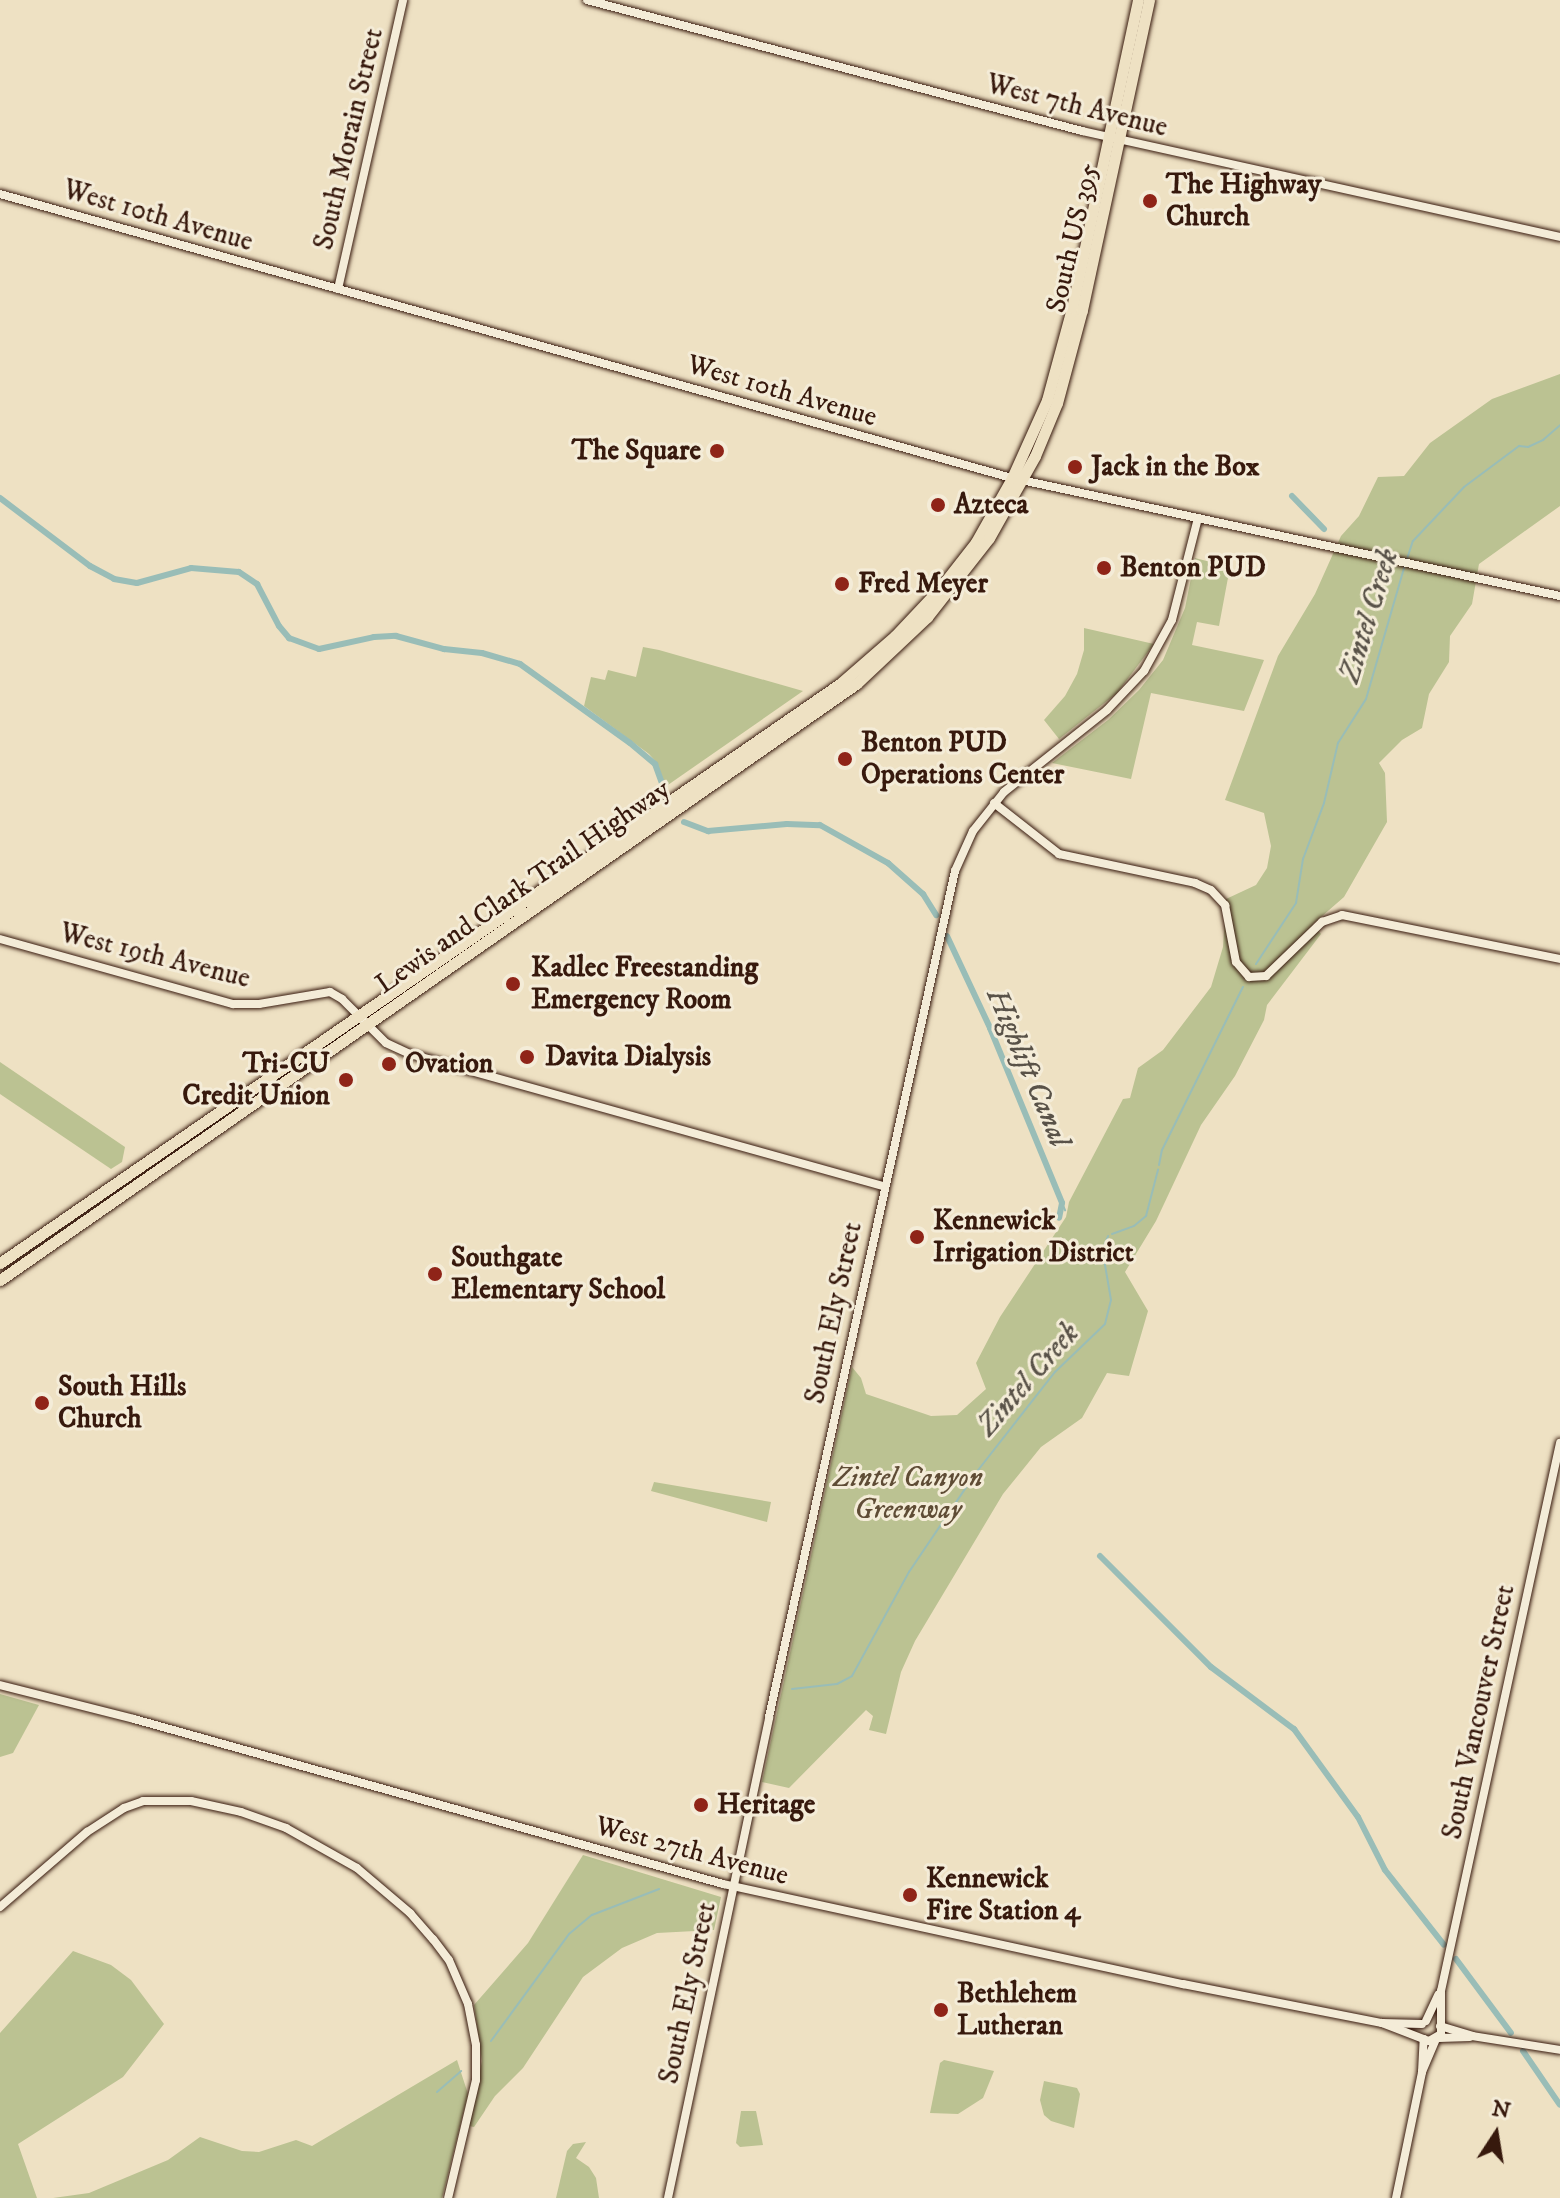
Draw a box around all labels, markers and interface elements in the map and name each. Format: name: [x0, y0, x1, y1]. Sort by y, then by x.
street label: South Morain Street: [307, 25, 391, 253]
street label: West 7th Avenue: [983, 67, 1171, 145]
street label: South US 395: [1040, 160, 1106, 316]
place label: The Highway Church: [1166, 168, 1321, 234]
street label: West 10th Avenue: [59, 173, 257, 259]
marker: The Highway Church: [1141, 192, 1159, 210]
street label: West 10th Avenue: [683, 348, 881, 434]
place label: The Square: [572, 434, 701, 468]
marker: The Square: [708, 442, 726, 460]
place label: Jack in the Box: [1091, 450, 1260, 484]
marker: Jack in the Box: [1066, 458, 1084, 476]
place label: Azteca: [954, 488, 1028, 522]
marker: Azteca: [929, 496, 947, 514]
water label: Zintel Creek: [1333, 545, 1407, 687]
place label: Benton PUD: [1120, 551, 1266, 585]
marker: Benton PUD: [1095, 559, 1113, 577]
place label: Fred Meyer: [858, 567, 988, 601]
marker: Fred Meyer: [833, 575, 851, 593]
place label: Benton PUD Operations Center: [861, 726, 1064, 792]
marker: Benton PUD Operations Center: [836, 750, 854, 768]
street label: Lewis and Clark Trail Highway: [369, 772, 677, 1002]
street label: West 19th Avenue: [56, 916, 254, 996]
place label: Kadlec Freestanding Emergency Room: [531, 951, 758, 1017]
marker: Kadlec Freestanding Emergency Room: [502, 973, 524, 995]
water label: Highlift Canal: [977, 983, 1077, 1153]
place label: Davita Dialysis: [545, 1040, 711, 1074]
marker: Davita Dialysis: [516, 1046, 538, 1068]
place label: Tri-CU Credit Union: [182, 1047, 330, 1113]
place label: Ovation: [405, 1047, 493, 1081]
marker: Ovation: [380, 1055, 398, 1073]
marker: Tri-CU Credit Union: [337, 1071, 355, 1089]
place label: Kennewick Irrigation District: [933, 1204, 1134, 1270]
street label: South Ely Street: [798, 1219, 870, 1407]
marker: Kennewick Irrigation District: [908, 1228, 926, 1246]
place label: Southgate Elementary School: [451, 1241, 665, 1307]
marker: Southgate Elementary School: [426, 1265, 444, 1283]
water label: Zintel Creek: [970, 1316, 1088, 1444]
place label: South Hills Church: [58, 1370, 186, 1436]
marker: South Hills Church: [33, 1394, 51, 1412]
park label: Zintel Canyon Greenway: [833, 1461, 983, 1527]
street label: South Vancouver Street: [1436, 1582, 1522, 1842]
place label: Heritage: [717, 1788, 815, 1822]
marker: Heritage: [692, 1796, 710, 1814]
street label: West 27th Avenue: [592, 1809, 792, 1893]
place label: Kennewick Fire Station 4: [926, 1862, 1080, 1928]
marker: Kennewick Fire Station 4: [901, 1886, 919, 1904]
street label: South Ely Street: [652, 1899, 724, 2087]
place label: Bethlehem Lutheran: [957, 1977, 1077, 2043]
marker: Bethlehem Lutheran: [932, 2001, 950, 2019]
north arrow: [1456, 2094, 1536, 2174]
text: N: [1489, 2095, 1513, 2125]

